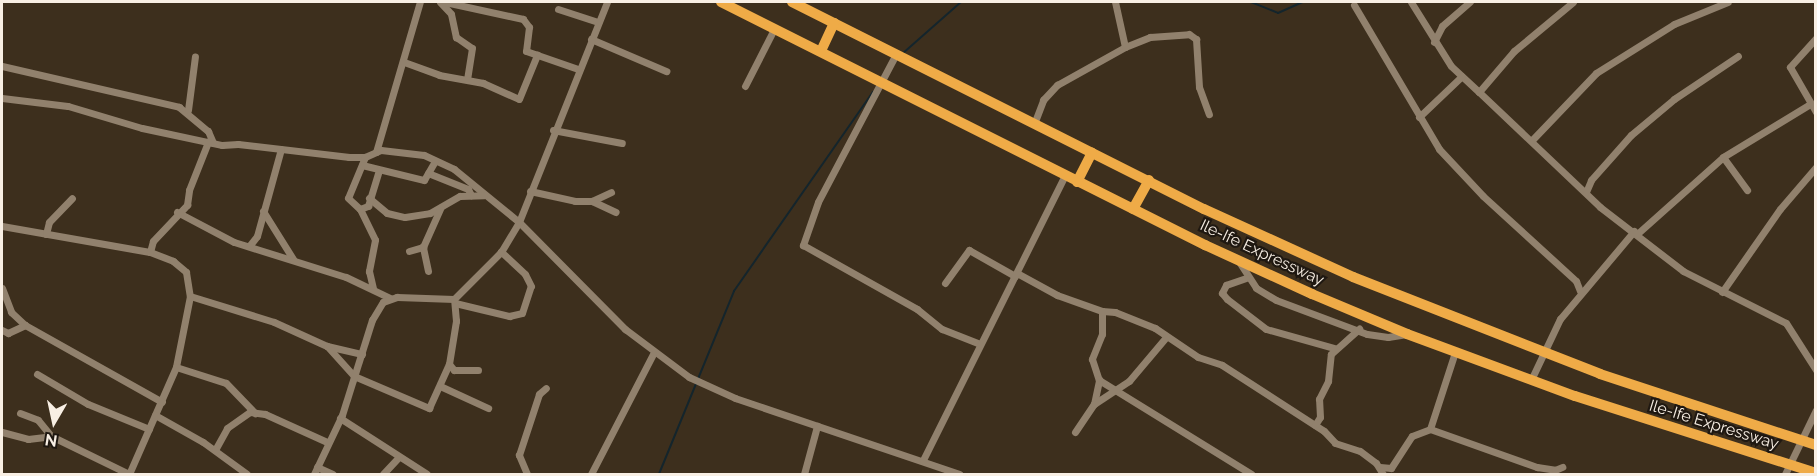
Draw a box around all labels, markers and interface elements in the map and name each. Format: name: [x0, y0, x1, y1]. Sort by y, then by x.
street label: Ile-Ife Expressway: [1197, 216, 1327, 290]
north arrow: [24, 392, 84, 452]
street label: Ile-Ife Expressway: [1647, 396, 1781, 454]
text: N: [44, 430, 59, 451]

